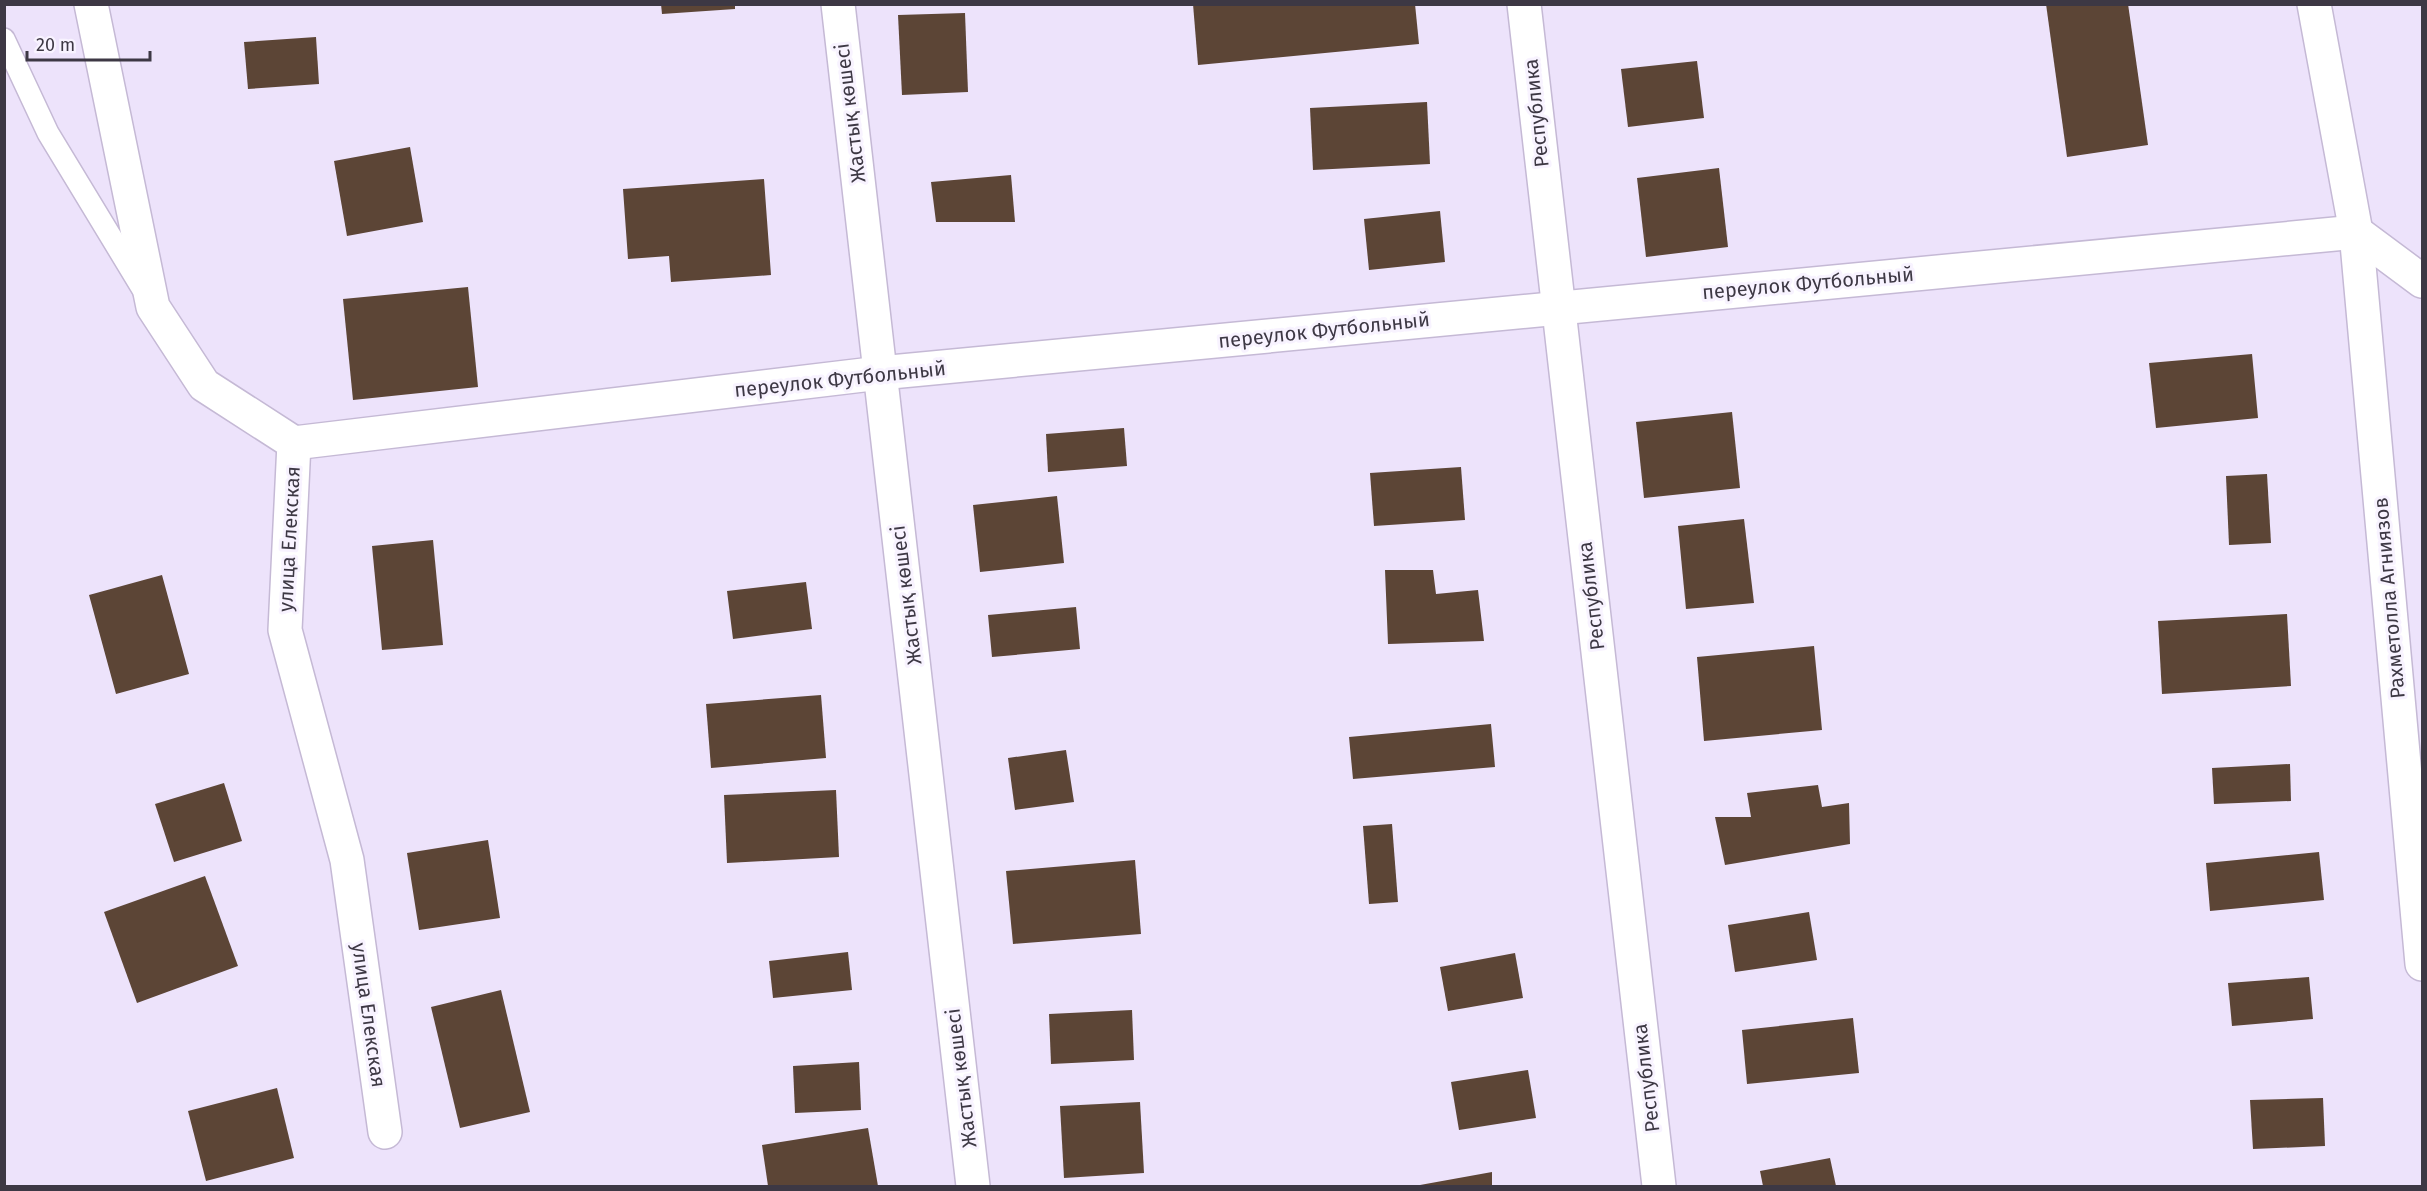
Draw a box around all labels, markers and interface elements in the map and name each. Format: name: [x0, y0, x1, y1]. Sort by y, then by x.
scale bar: [27, 24, 150, 62]
text: 20 m: [36, 34, 75, 56]
street label: Жастық көшесі: [830, 42, 870, 184]
street label: Республика: [1518, 58, 1554, 168]
street label: переулок Футбольный: [1701, 262, 1915, 304]
street label: переулок Футбольный: [1217, 307, 1431, 353]
street label: переулок Футбольный: [733, 356, 947, 402]
street label: улица Елекская: [273, 466, 305, 612]
street label: Рахметолла Агниязов: [2368, 496, 2410, 700]
street label: Жастық көшесі: [886, 524, 926, 666]
street label: Республика: [1572, 540, 1610, 652]
street label: улица Елекская: [347, 941, 391, 1089]
street label: Жастық көшесі: [941, 1007, 981, 1149]
street label: Республика: [1627, 1022, 1665, 1134]

